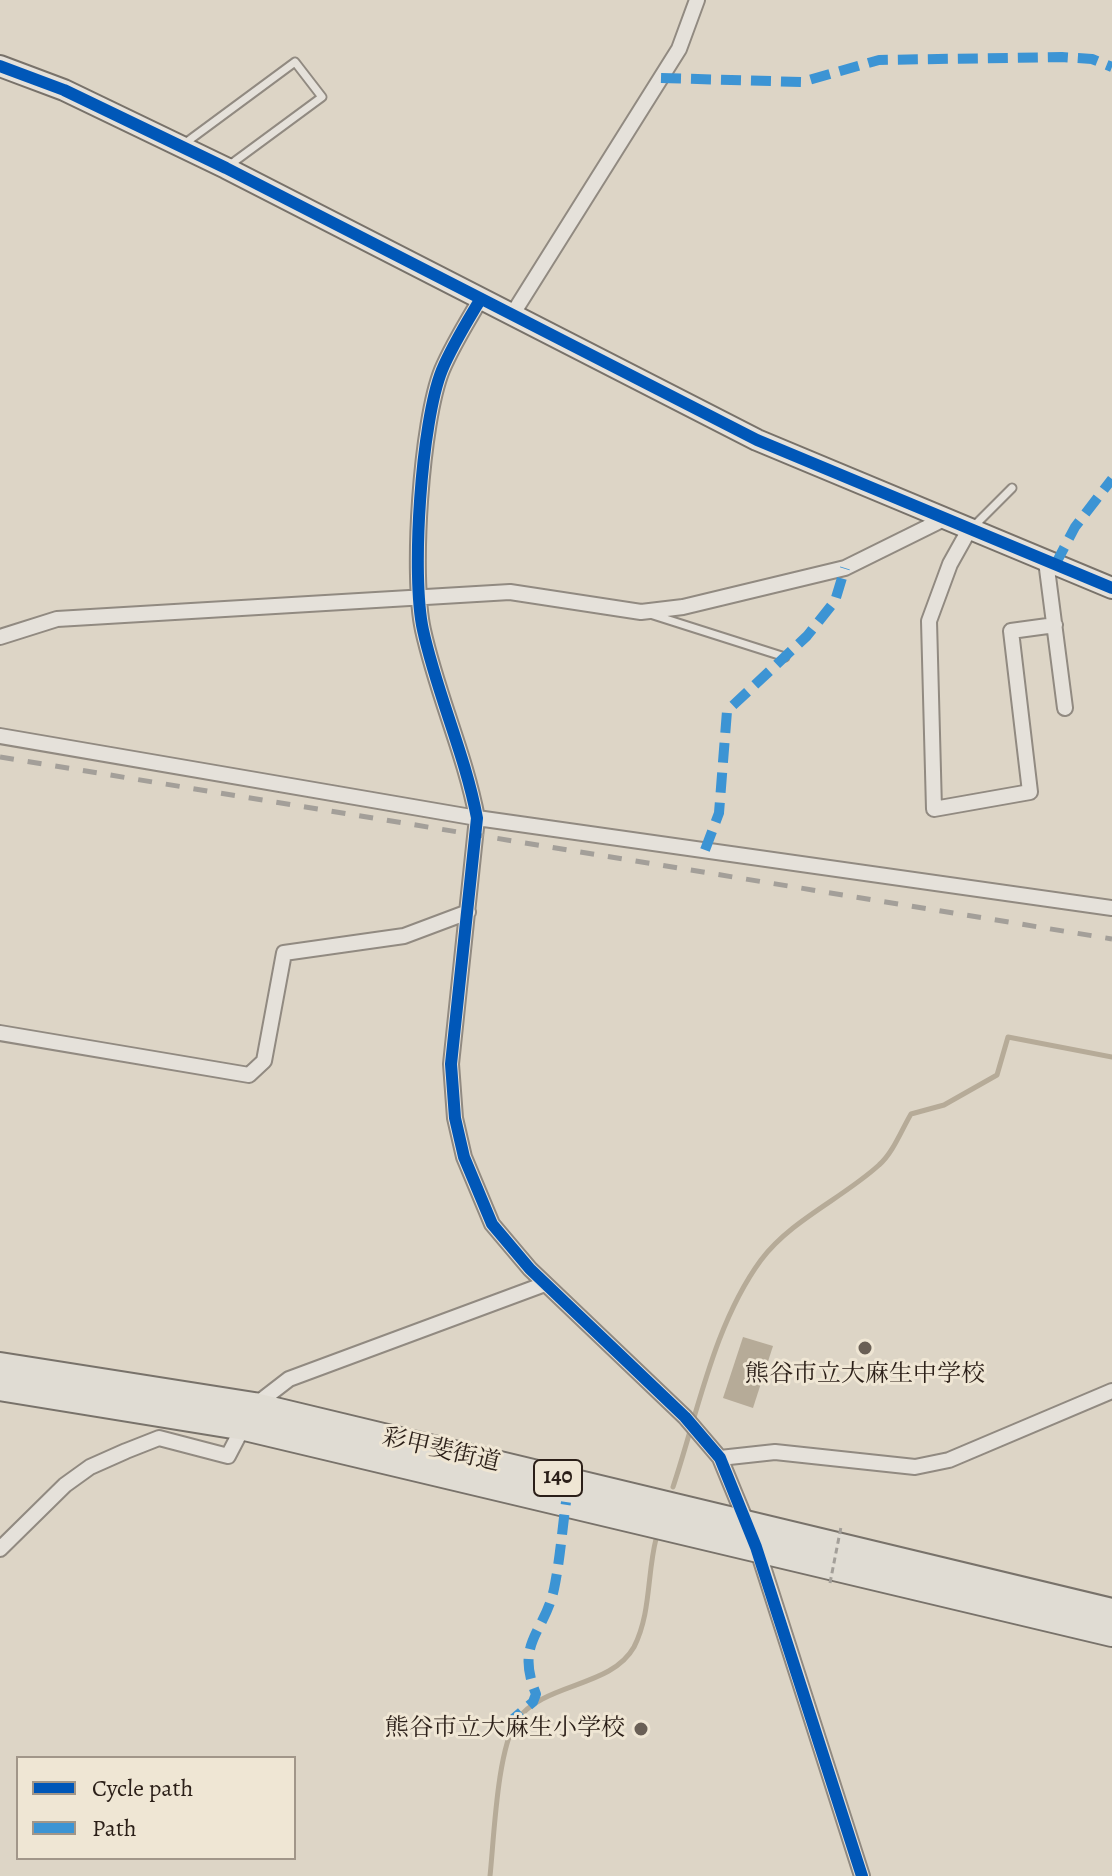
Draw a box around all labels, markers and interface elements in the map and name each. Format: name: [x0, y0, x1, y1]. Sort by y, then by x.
marker: 熊谷市立大麻生中学校: [856, 1339, 874, 1357]
place label: 熊谷市立大麻生中学校: [745, 1361, 985, 1389]
street label: 彩甲斐街道: [379, 1423, 503, 1479]
road number: 140: [534, 1460, 582, 1496]
place label: 熊谷市立大麻生小学校: [385, 1715, 625, 1743]
marker: 熊谷市立大麻生小学校: [632, 1720, 650, 1738]
legend: [16, 1756, 296, 1860]
text: Cycle path: [92, 1772, 193, 1804]
text: Path: [92, 1812, 137, 1844]

